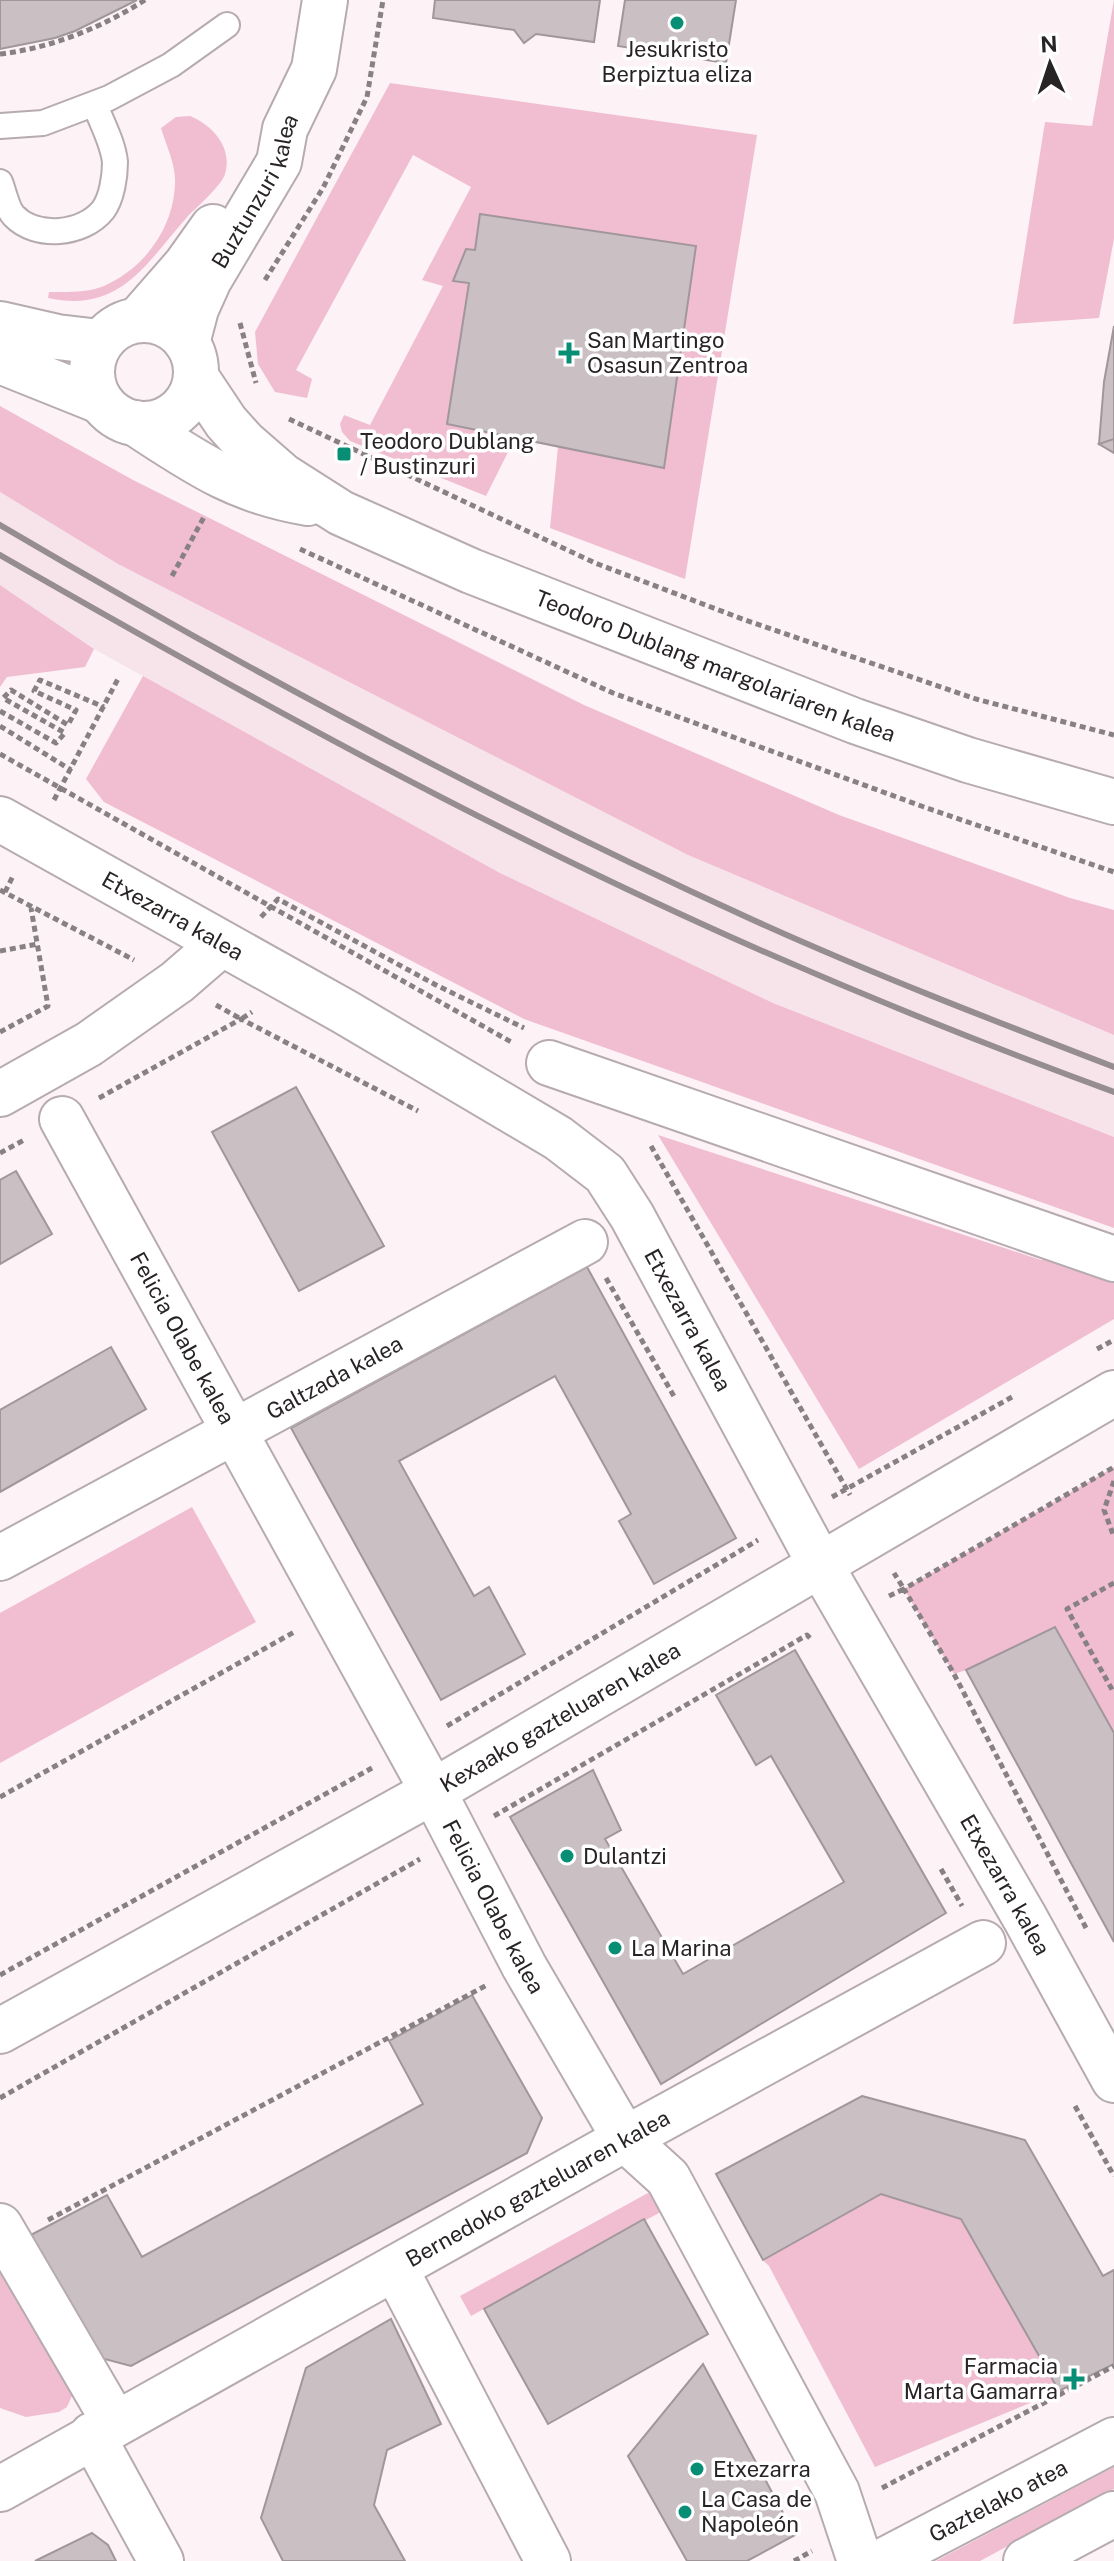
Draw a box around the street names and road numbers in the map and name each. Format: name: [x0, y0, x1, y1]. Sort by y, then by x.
street label: Buztunzuri kalea: [206, 110, 303, 273]
street label: Teodoro Dublang margolariaren kalea: [532, 584, 899, 747]
street label: Etxezarra kalea: [98, 866, 248, 966]
street label: Etxezarra kalea: [639, 1244, 737, 1396]
street label: Felicia Olabe kalea: [125, 1247, 241, 1428]
street label: Galtzada kalea: [262, 1330, 407, 1425]
street label: Kexaako gazteluaren kalea: [435, 1637, 685, 1797]
street label: Etxezarra kalea: [955, 1810, 1056, 1960]
street label: Felicia Olabe kalea: [437, 1815, 550, 1998]
street label: Bernedoko gazteluaren kalea: [401, 2104, 674, 2272]
street label: Gaztelako atea: [925, 2454, 1072, 2548]

